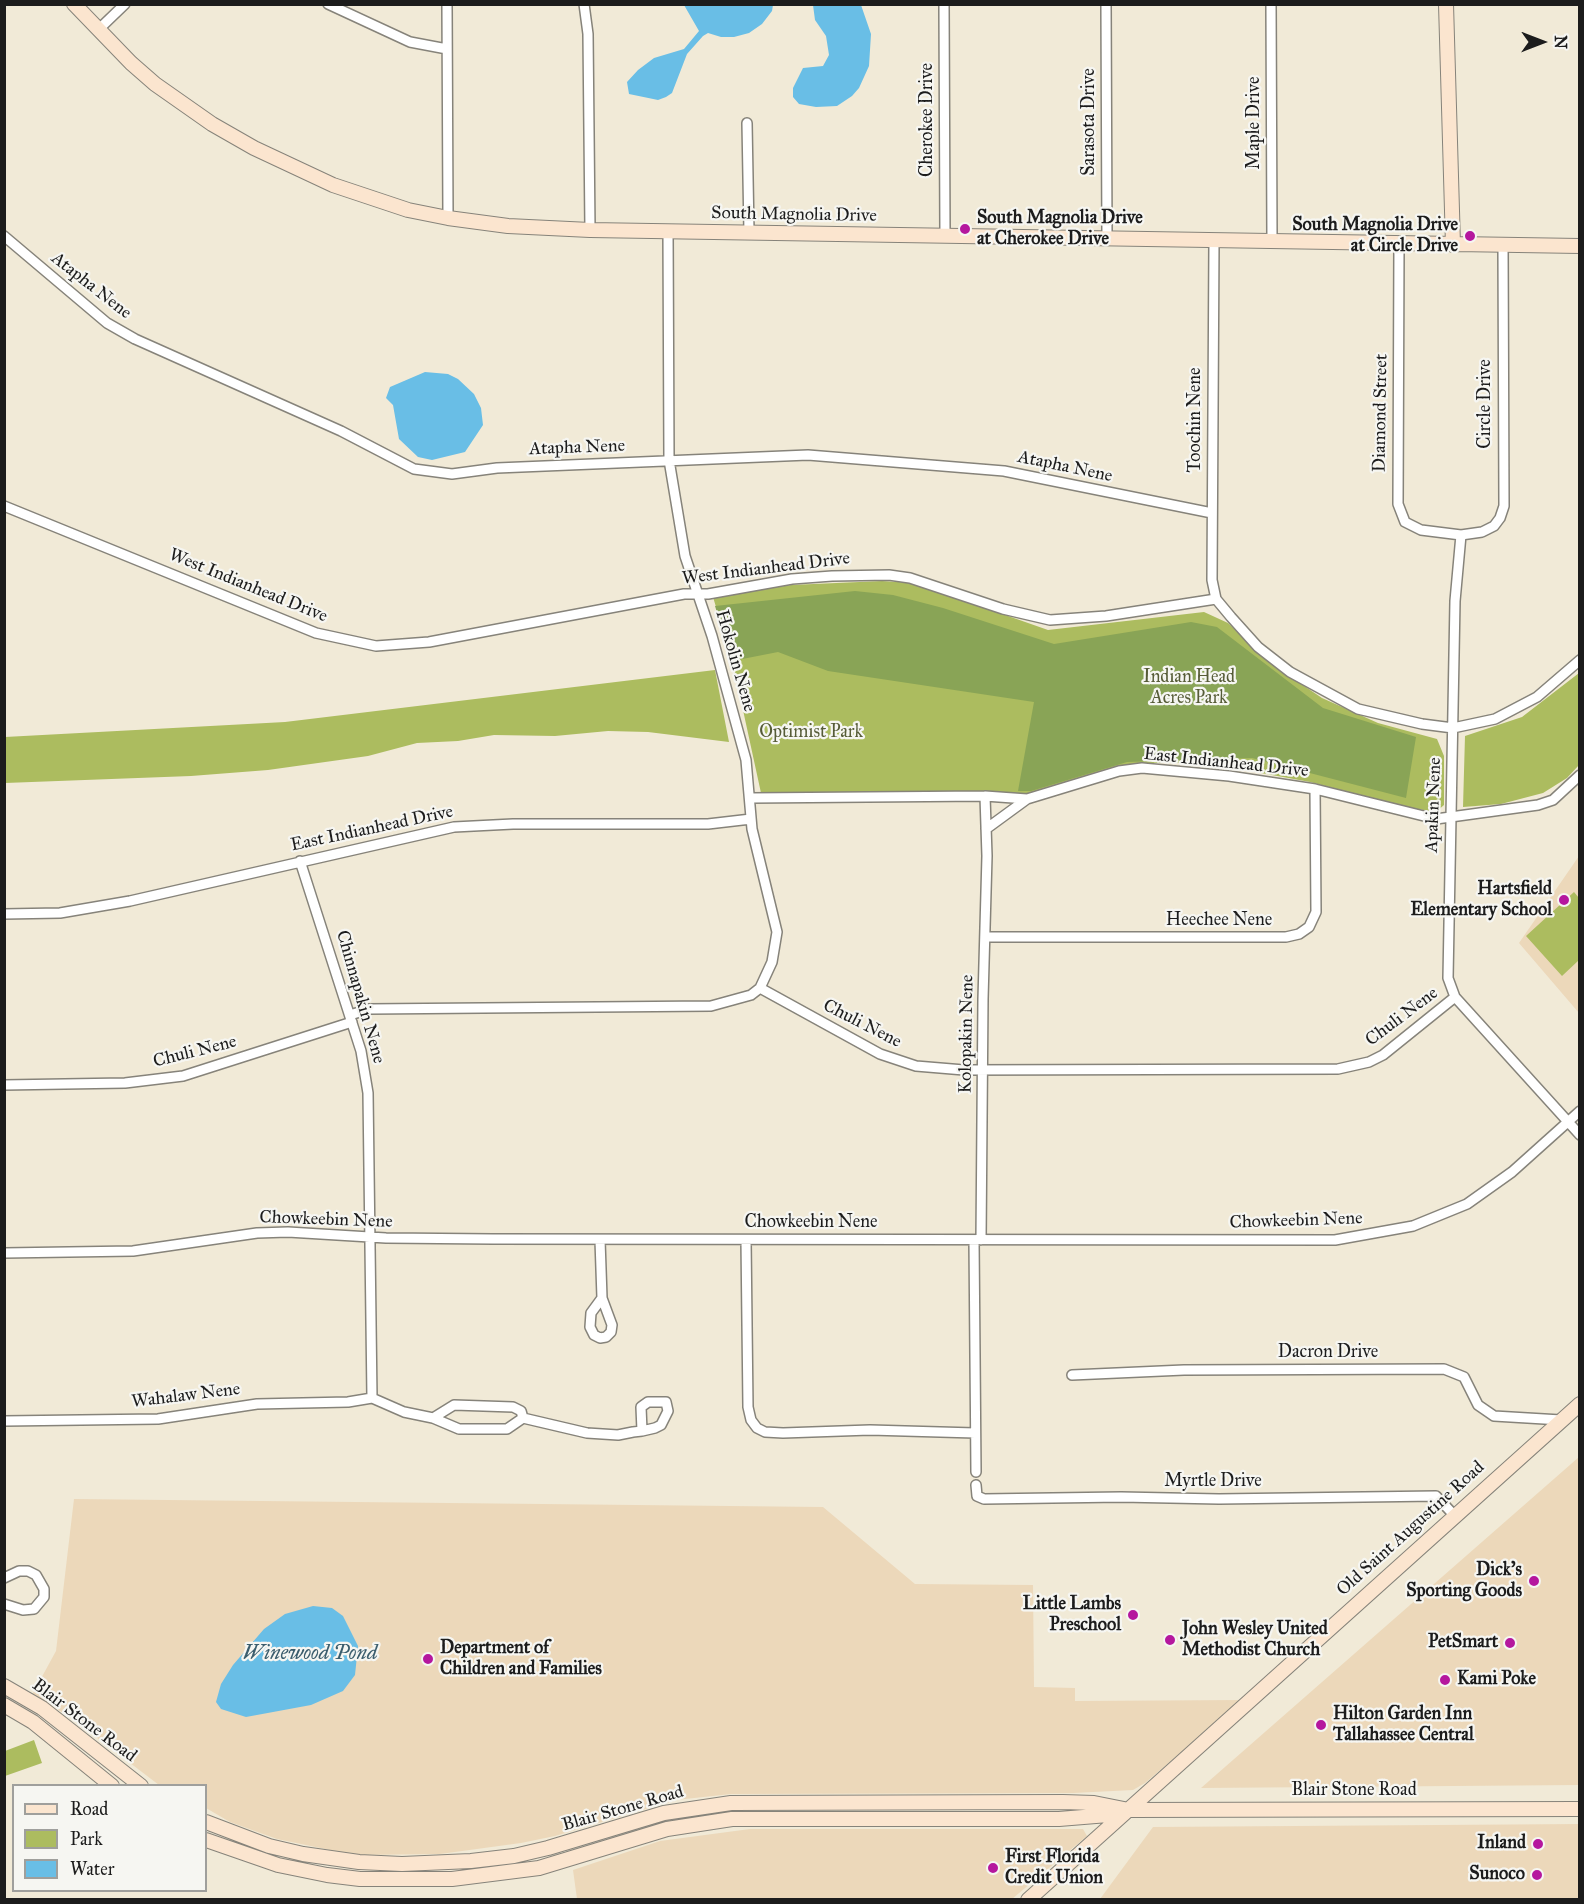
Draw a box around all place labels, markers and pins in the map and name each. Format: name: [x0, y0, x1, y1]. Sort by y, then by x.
place label: South Magnolia Drive at Cherokee Drive: [977, 208, 1143, 250]
place label: South Magnolia Drive at Circle Drive: [1292, 215, 1458, 258]
marker: South Magnolia Drive at Cherokee Drive: [958, 222, 972, 236]
marker: South Magnolia Drive at Circle Drive: [1463, 229, 1477, 243]
place label: Hartsfield Elementary School: [1410, 879, 1552, 922]
marker: Hartsfield Elementary School: [1557, 893, 1571, 907]
place label: Dick's Sporting Goods: [1406, 1560, 1522, 1602]
marker: Dick's Sporting Goods: [1527, 1574, 1541, 1588]
place label: Little Lambs Preschool: [1023, 1594, 1121, 1636]
marker: Little Lambs Preschool: [1126, 1608, 1140, 1622]
place label: John Wesley United Methodist Church: [1182, 1619, 1328, 1662]
place label: PetSmart: [1428, 1632, 1498, 1654]
marker: John Wesley United Methodist Church: [1163, 1633, 1177, 1647]
marker: PetSmart: [1503, 1636, 1517, 1650]
place label: Department of Children and Families: [440, 1638, 602, 1680]
marker: Department of Children and Families: [421, 1652, 435, 1666]
place label: Kami Poke: [1457, 1669, 1536, 1691]
marker: Kami Poke: [1438, 1673, 1452, 1687]
place label: Hilton Garden Inn Tallahassee Central: [1333, 1704, 1474, 1746]
marker: Hilton Garden Inn Tallahassee Central: [1314, 1718, 1328, 1732]
place label: Inland: [1477, 1833, 1526, 1855]
marker: Inland: [1531, 1837, 1545, 1851]
place label: First Florida Credit Union: [1005, 1847, 1103, 1890]
marker: First Florida Credit Union: [986, 1861, 1000, 1875]
place label: Sunoco: [1469, 1864, 1525, 1886]
marker: Sunoco: [1530, 1868, 1544, 1882]

